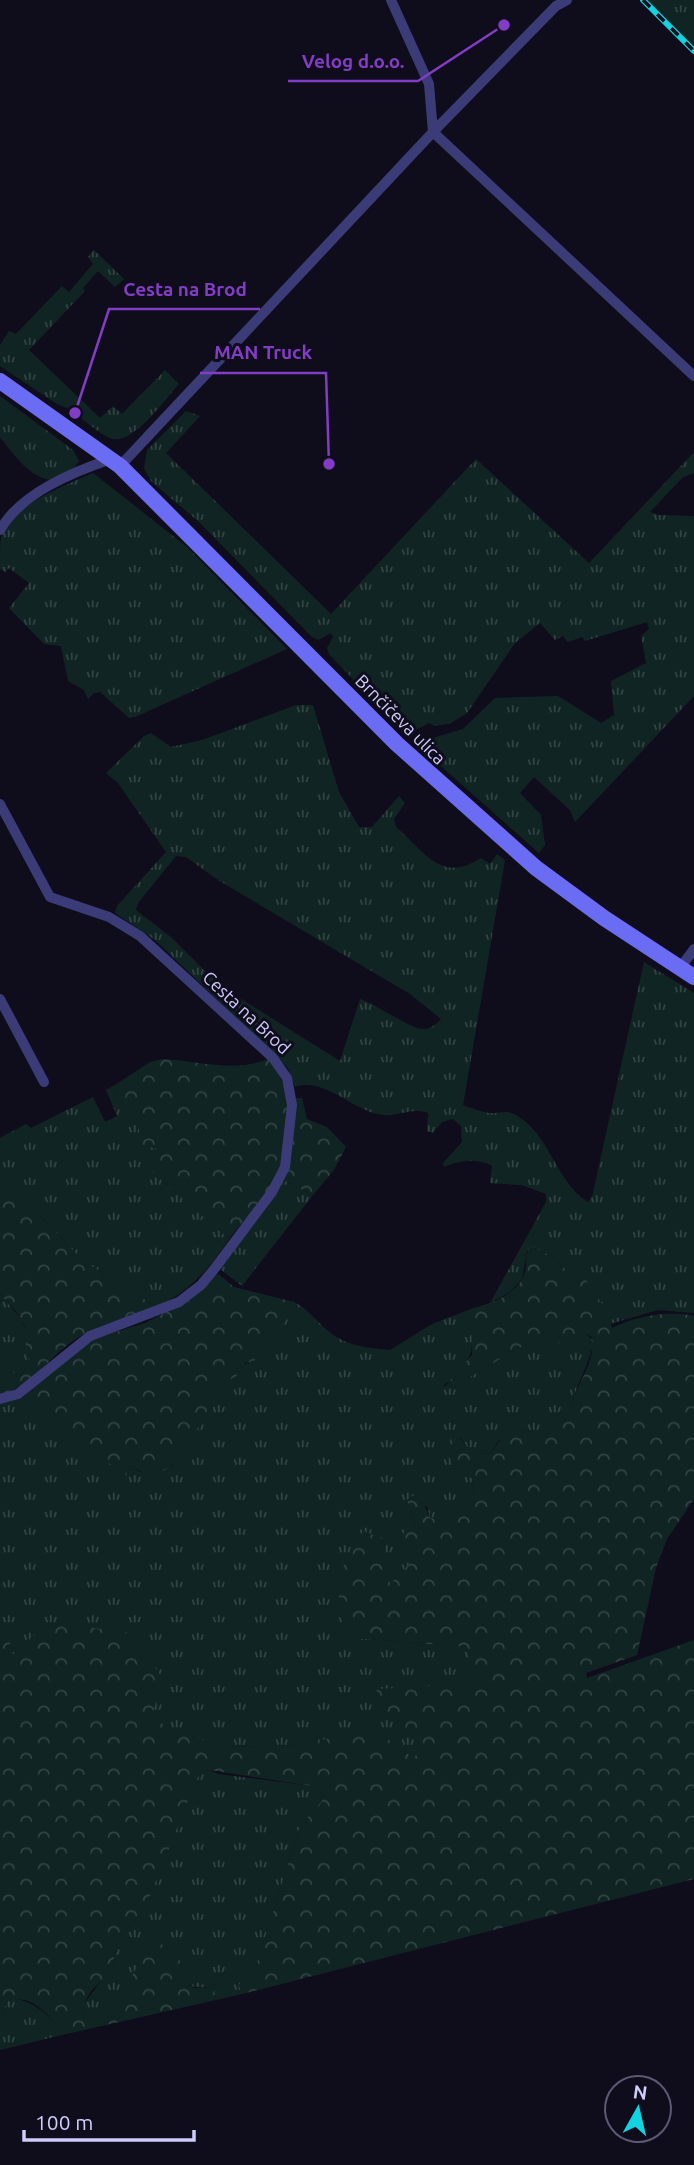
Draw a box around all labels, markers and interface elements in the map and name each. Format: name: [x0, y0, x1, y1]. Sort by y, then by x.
callout: Velog d.o.o.: [288, 41, 418, 81]
text: Velog d.o.o.: [302, 50, 404, 72]
callout: Cesta na Brod: [109, 269, 260, 309]
text: Cesta na Brod: [123, 278, 247, 300]
callout: MAN Truck: [200, 333, 326, 373]
text: MAN Truck: [214, 341, 312, 363]
street label: Brnčičeva ulica: [352, 670, 450, 768]
street label: Cesta na Brod: [199, 966, 295, 1058]
north arrow: [603, 2074, 673, 2144]
text: N: [632, 2080, 649, 2104]
scale bar: [24, 2098, 194, 2142]
text: 100 m: [35, 2110, 93, 2134]

